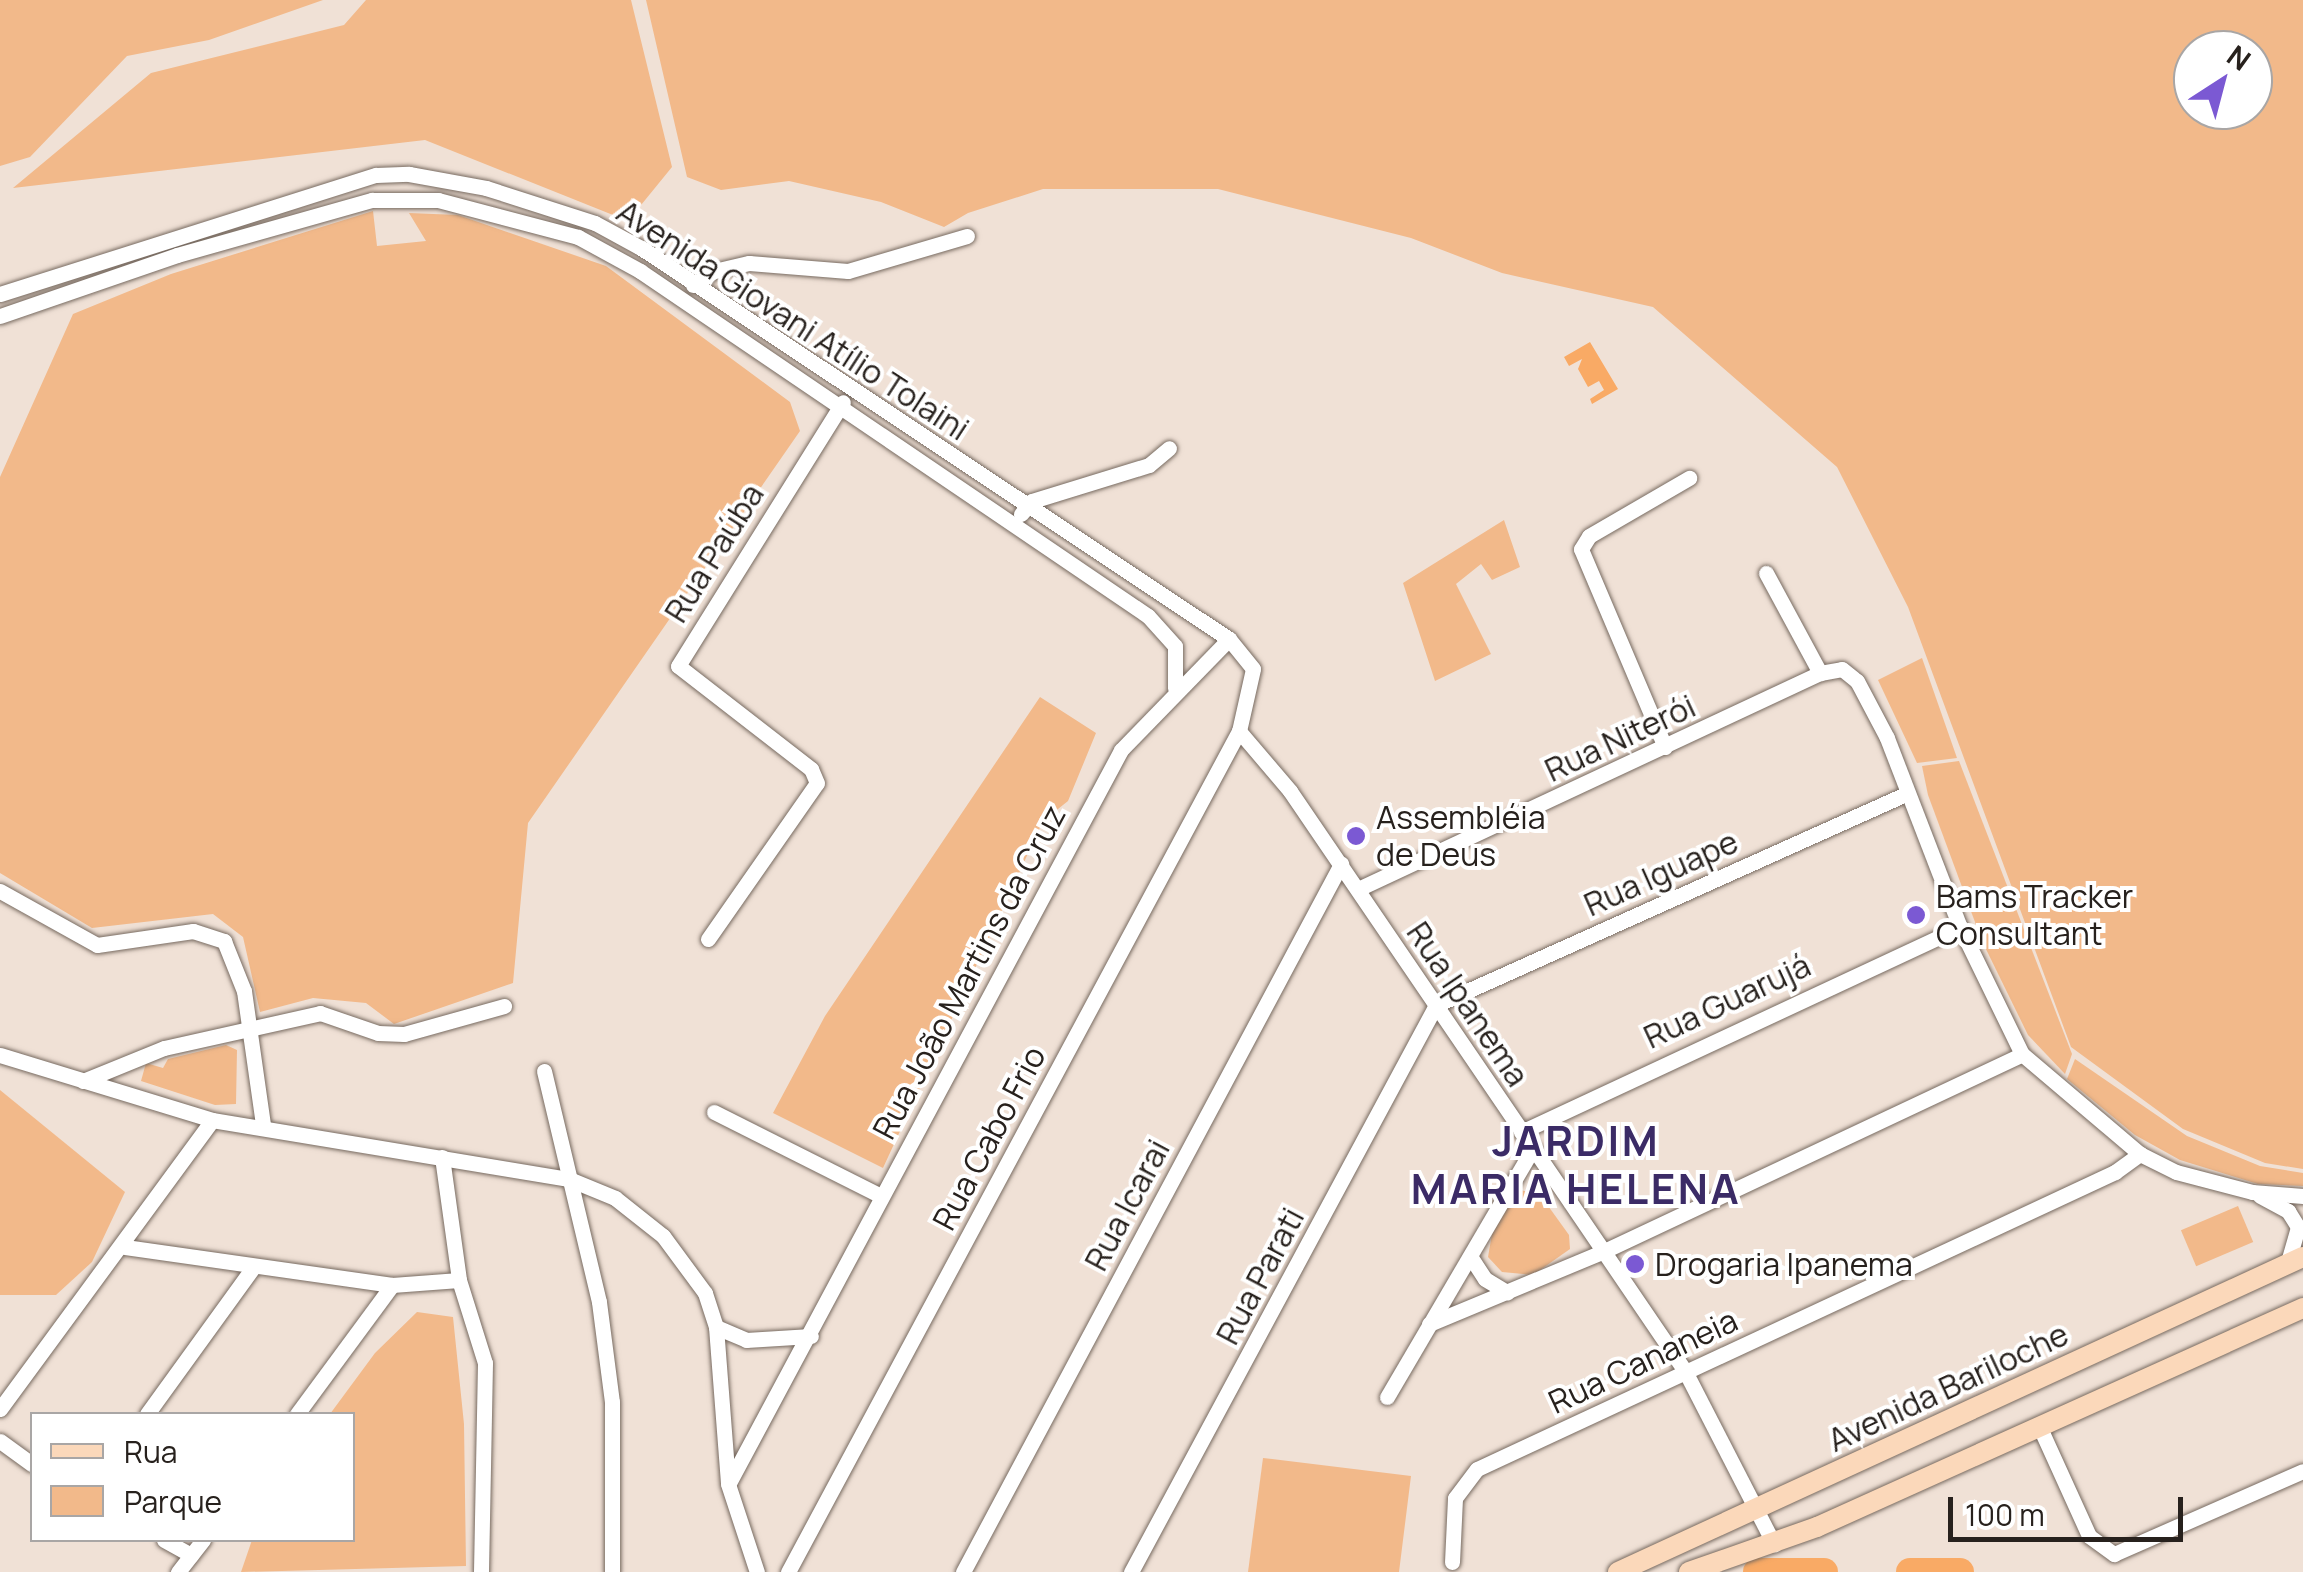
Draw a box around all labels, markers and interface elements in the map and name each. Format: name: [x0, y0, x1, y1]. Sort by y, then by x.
north arrow: [2173, 30, 2273, 130]
text: N: [2220, 36, 2259, 79]
street label: Avenida Giovani Atílio Tolaini: [610, 192, 976, 448]
street label: Rua Paúba: [657, 477, 771, 629]
street label: Rua Niterói: [1539, 687, 1701, 789]
street label: Rua João Martins da Cruz: [865, 799, 1073, 1145]
place label: Assembléia de Deus: [1376, 799, 1546, 874]
street label: Rua Iguape: [1578, 822, 1744, 924]
marker: Assembléia de Deus: [1345, 825, 1367, 847]
place label: Bams Tracker Consultant: [1936, 878, 2133, 953]
marker: Bams Tracker Consultant: [1905, 904, 1927, 926]
street label: Rua Ipanema: [1399, 915, 1537, 1093]
street label: Rua Guarujá: [1638, 946, 1816, 1056]
street label: Rua Cabo Frio: [925, 1040, 1053, 1236]
district label: JARDIM MARIA HELENA: [1411, 1115, 1741, 1214]
street label: Rua Icarai: [1077, 1133, 1177, 1277]
street label: Rua Parati: [1208, 1201, 1312, 1351]
place label: Drogaria Ipanema: [1655, 1245, 1913, 1283]
marker: Drogaria Ipanema: [1624, 1253, 1646, 1275]
street label: Rua Cananeia: [1543, 1301, 1743, 1421]
street label: Avenida Bariloche: [1822, 1315, 2074, 1459]
legend: [30, 1412, 355, 1542]
text: Rua: [124, 1431, 177, 1472]
scale bar: [1953, 1477, 2188, 1539]
text: Parque: [124, 1481, 222, 1522]
text: 100 m: [1965, 1494, 2045, 1535]

